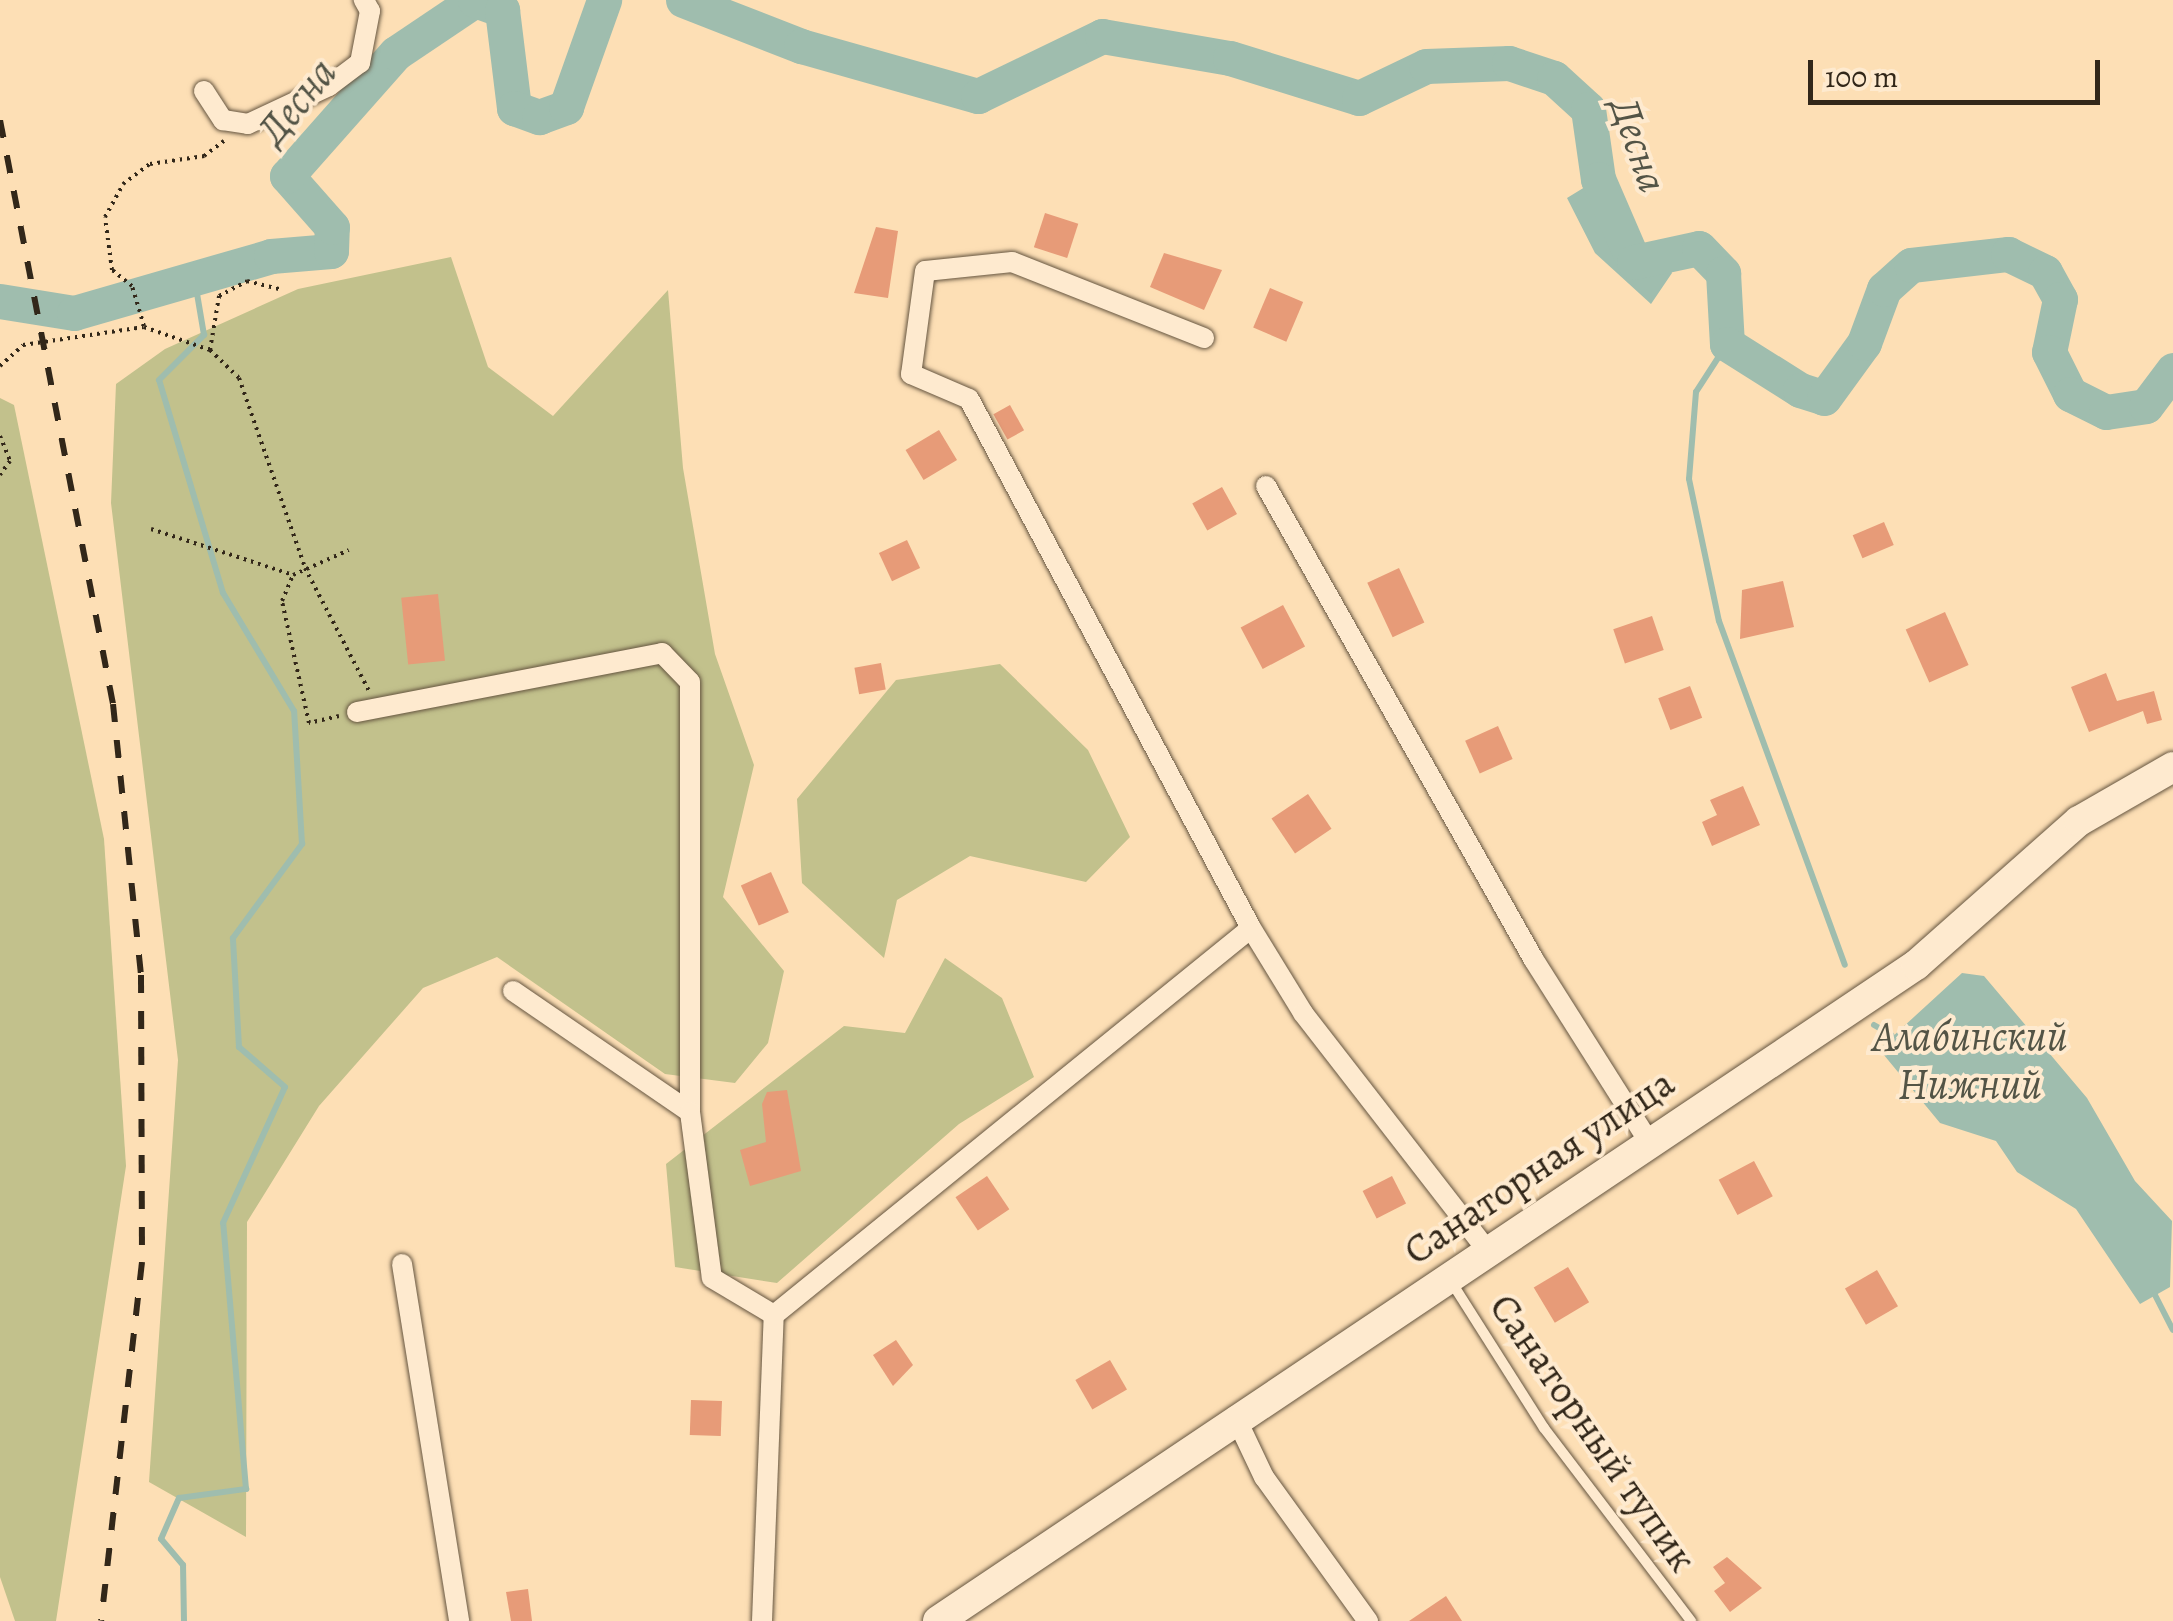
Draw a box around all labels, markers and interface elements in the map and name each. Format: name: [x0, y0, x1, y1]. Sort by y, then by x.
scale bar: [1813, 40, 2106, 102]
water label: Десна: [247, 48, 347, 154]
text: 100 m: [1825, 57, 1898, 97]
water label: Десна: [1600, 91, 1678, 199]
water label: Алабинский Нижний: [1872, 1011, 2068, 1110]
street label: Санаторная улица: [1395, 1059, 1683, 1275]
street label: Санаторный тупик: [1479, 1285, 1707, 1581]

